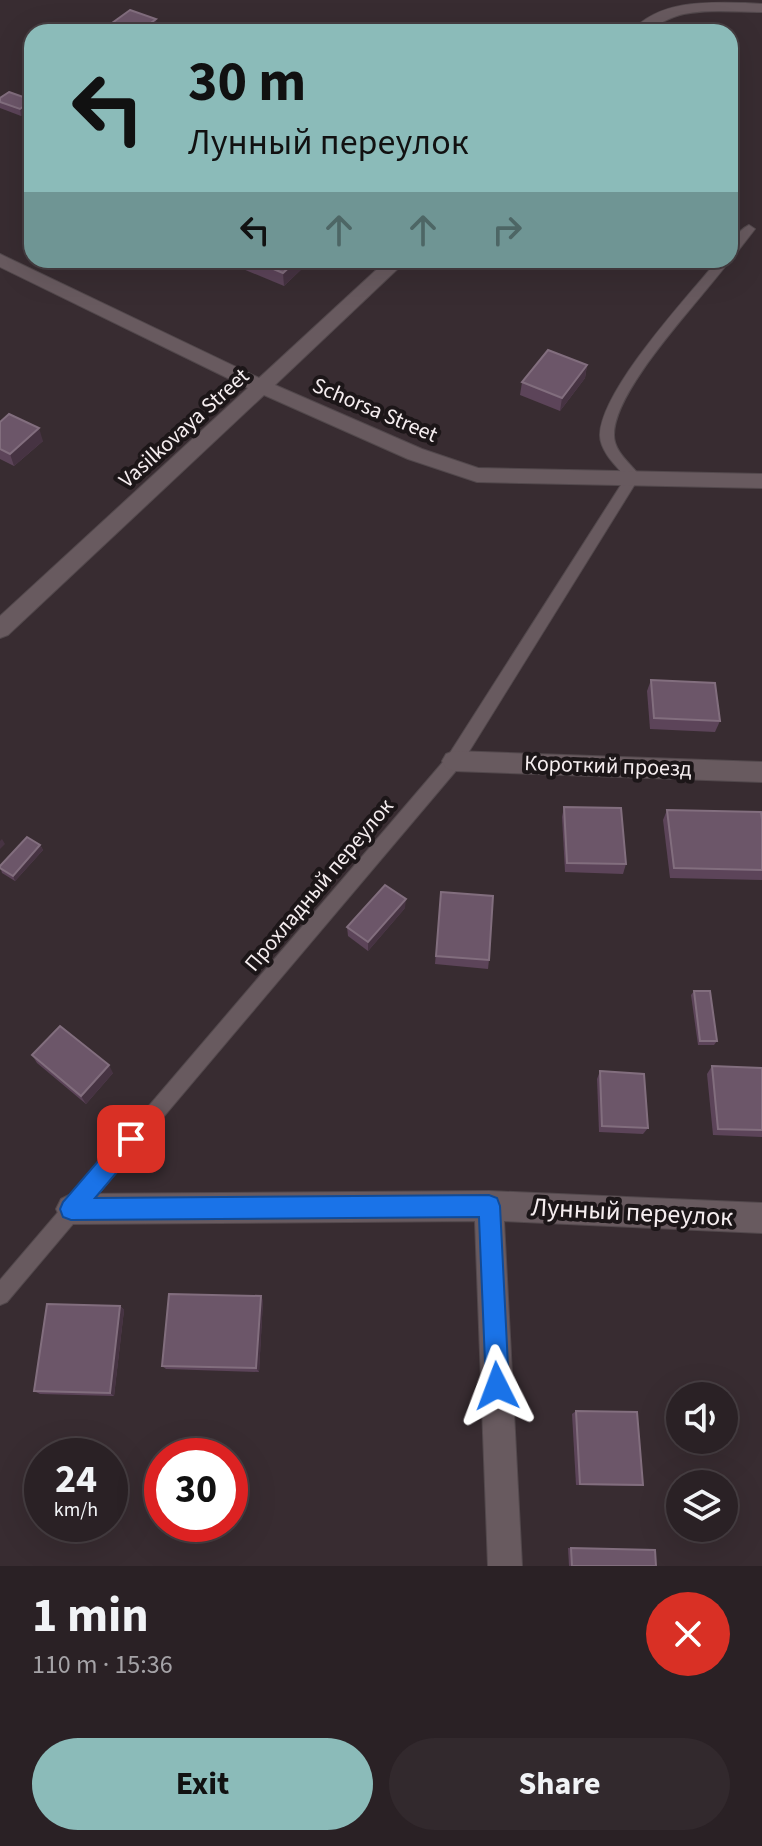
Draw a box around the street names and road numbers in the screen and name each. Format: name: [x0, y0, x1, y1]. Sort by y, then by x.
street label: Vasilkovaya Street: [112, 360, 257, 495]
street label: Schorsa Street: [308, 369, 443, 451]
street label: Короткий проезд: [524, 747, 693, 785]
street label: Прохладный переулок: [237, 791, 401, 978]
street label: Лунный переулок: [530, 1188, 734, 1236]

